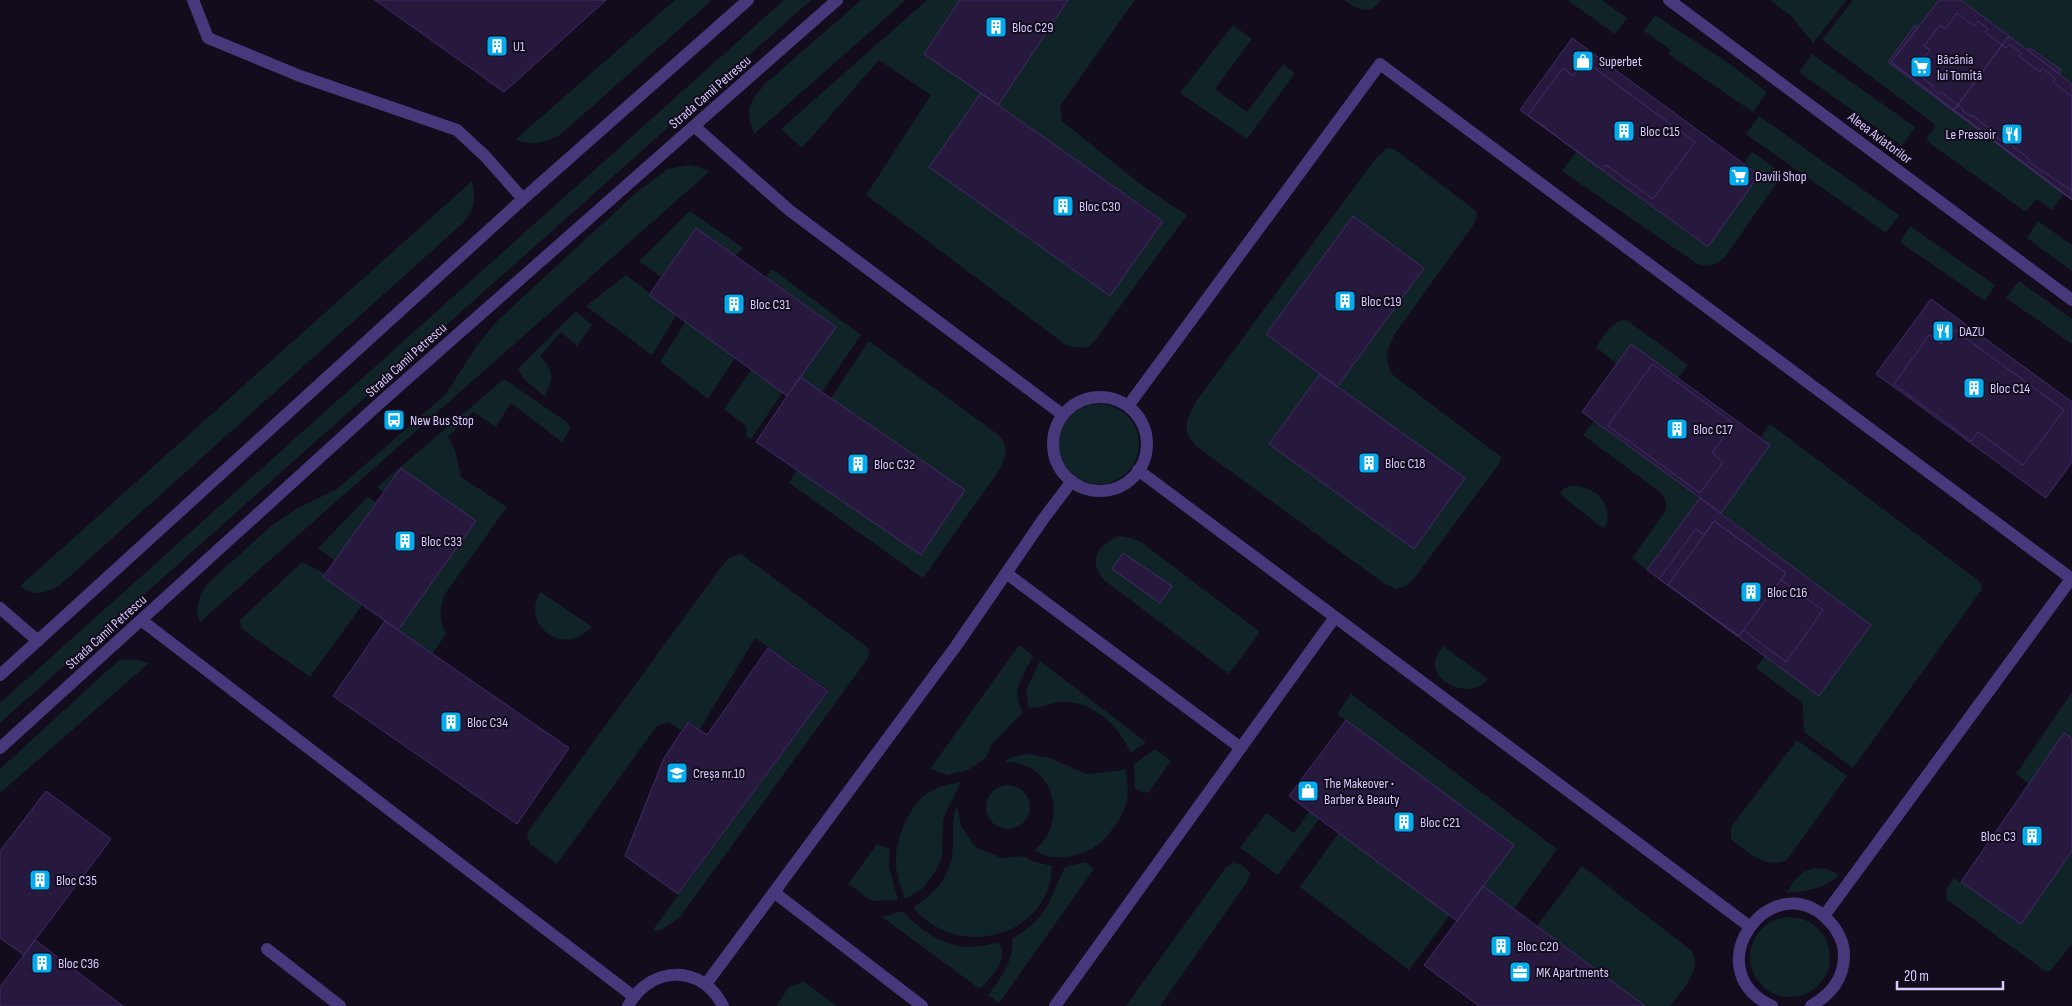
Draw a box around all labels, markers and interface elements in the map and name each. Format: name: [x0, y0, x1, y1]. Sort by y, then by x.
building icon: Bloc C29: [984, 15, 1008, 39]
place label: Bloc C29: [1012, 19, 1053, 36]
building icon: U1: [485, 34, 509, 58]
place label: U1: [513, 38, 525, 55]
shop icon: Superbet: [1571, 49, 1595, 73]
place label: Băcănia lui Tomită: [1937, 51, 1982, 84]
street label: Strada Camil Petrescu: [666, 52, 755, 132]
place label: Superbet: [1599, 53, 1642, 70]
supermarket icon: Băcănia lui Tomită: [1909, 55, 1933, 79]
street label: Aleea Aviatorilor: [1844, 108, 1915, 168]
building icon: Bloc C15: [1612, 119, 1636, 143]
restaurant icon: Le Pressoir: [2000, 122, 2024, 146]
place label: Bloc C15: [1640, 123, 1680, 140]
place label: Le Pressoir: [1945, 126, 1996, 143]
supermarket icon: Davili Shop: [1727, 164, 1751, 188]
place label: Davili Shop: [1755, 168, 1807, 185]
building icon: Bloc C30: [1051, 194, 1075, 218]
place label: Bloc C30: [1079, 198, 1120, 215]
building icon: Bloc C19: [1333, 289, 1357, 313]
building icon: Bloc C31: [722, 292, 746, 316]
place label: Bloc C19: [1361, 293, 1401, 310]
place label: Bloc C31: [750, 296, 790, 313]
street label: Strada Camil Petrescu: [362, 319, 450, 401]
restaurant icon: DAZU: [1931, 319, 1955, 343]
place label: DAZU: [1959, 323, 1985, 340]
building icon: Bloc C14: [1962, 376, 1986, 400]
place label: Bloc C14: [1990, 380, 2030, 397]
bus stop icon: New Bus Stop: [382, 408, 406, 432]
place label: New Bus Stop: [410, 412, 474, 429]
building icon: Bloc C17: [1665, 417, 1689, 441]
place label: Bloc C17: [1693, 421, 1733, 438]
building icon: Bloc C18: [1357, 451, 1381, 475]
building icon: Bloc C32: [846, 452, 870, 476]
place label: Bloc C18: [1385, 455, 1425, 472]
place label: Bloc C32: [874, 456, 915, 473]
building icon: Bloc C33: [393, 529, 417, 553]
place label: Bloc C33: [421, 533, 462, 550]
building icon: Bloc C16: [1739, 580, 1763, 604]
place label: Bloc C16: [1767, 584, 1807, 601]
street label: Strada Camil Petrescu: [62, 591, 150, 673]
building icon: Bloc C34: [439, 710, 463, 734]
place label: Bloc C34: [467, 714, 508, 731]
school or university icon: Creșa nr.10: [665, 761, 689, 785]
place label: Creșa nr.10: [693, 765, 745, 782]
place label: The Makeover • Barber & Beauty: [1324, 775, 1400, 808]
shop icon: The Makeover • Barber & Beauty: [1296, 779, 1320, 803]
building icon: Bloc C21: [1392, 810, 1416, 834]
place label: Bloc C21: [1420, 814, 1460, 831]
building icon: Bloc C3: [2020, 824, 2044, 848]
place label: Bloc C3: [1981, 828, 2016, 845]
building icon: Bloc C35: [28, 868, 52, 892]
place label: Bloc C35: [56, 872, 97, 889]
building icon: Bloc C20: [1489, 934, 1513, 958]
place label: Bloc C20: [1517, 938, 1558, 955]
building icon: Bloc C36: [30, 951, 54, 975]
place label: Bloc C36: [58, 955, 99, 972]
scale bar: [1897, 958, 2003, 990]
office icon: MK Apartments: [1508, 960, 1532, 984]
place label: MK Apartments: [1536, 964, 1609, 981]
text: 20 m: [1904, 967, 1929, 986]

